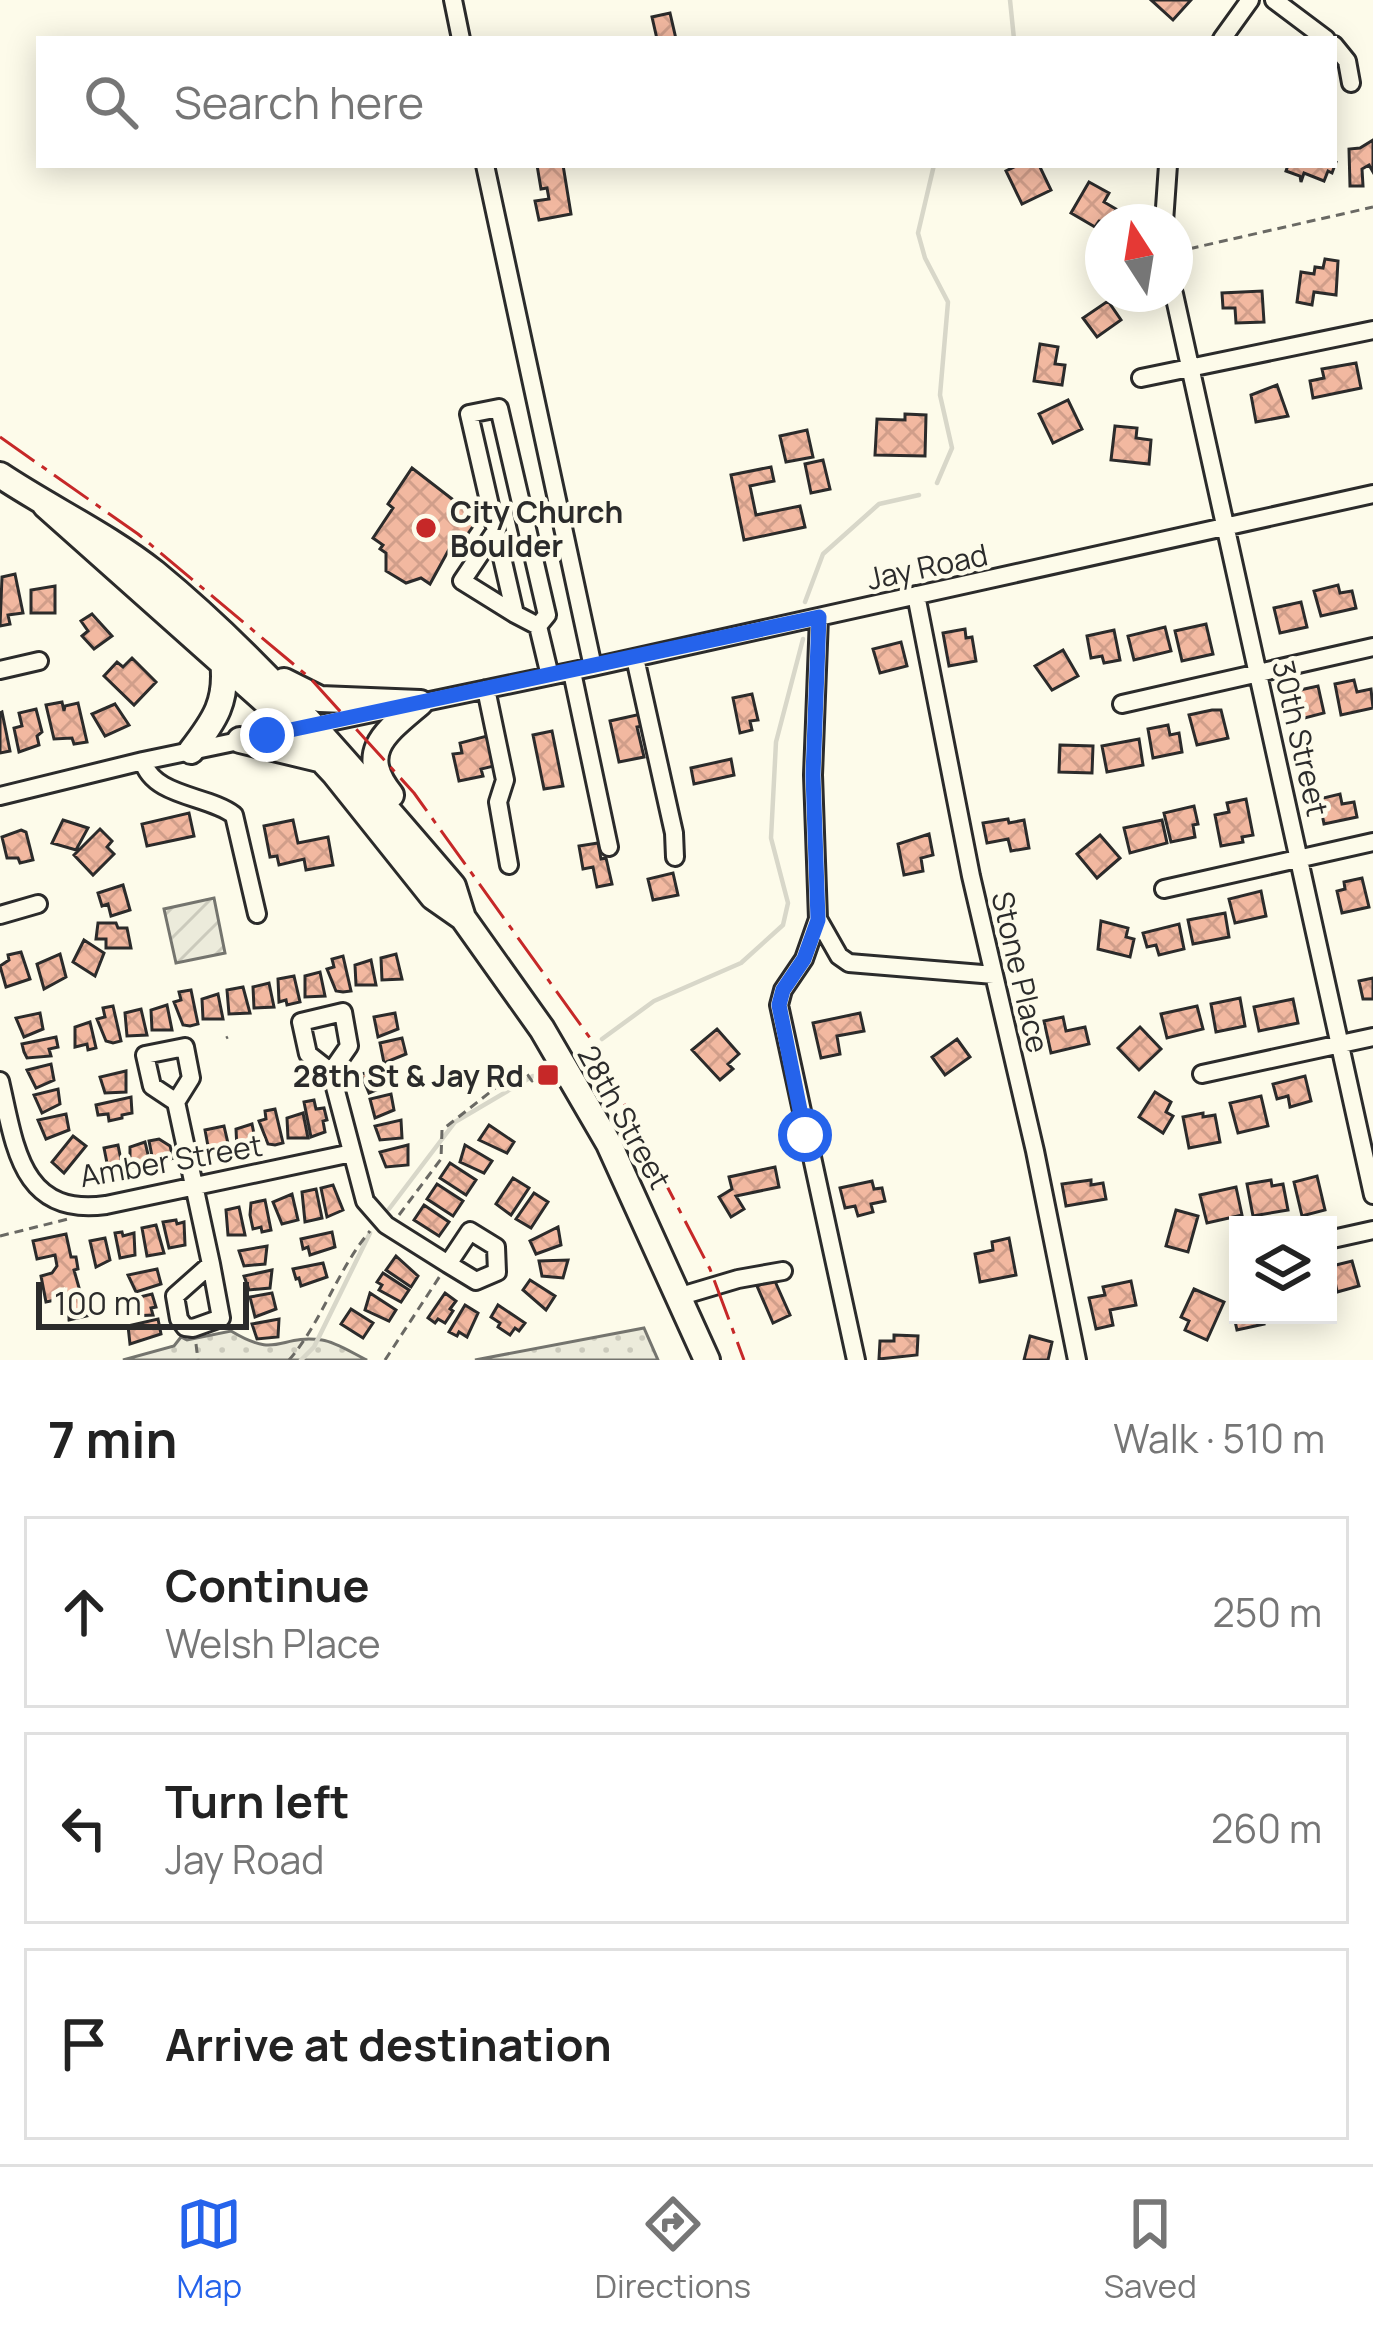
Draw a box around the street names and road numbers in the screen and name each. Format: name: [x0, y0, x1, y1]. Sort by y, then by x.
street label: Jay Road: [863, 533, 991, 599]
street label: 30th Street: [1263, 656, 1339, 820]
street label: Stone Place: [983, 887, 1059, 1057]
street label: 28th Street: [569, 1038, 681, 1196]
street label: Amber Street: [77, 1124, 265, 1196]

